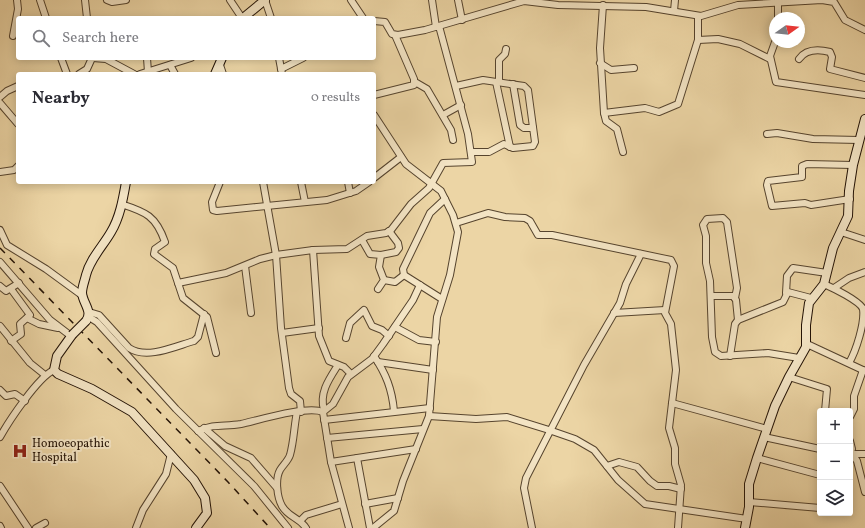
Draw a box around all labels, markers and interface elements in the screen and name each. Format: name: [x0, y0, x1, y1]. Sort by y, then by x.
north arrow: [769, 12, 805, 48]
search box: [16, 16, 376, 60]
icon: search: [30, 27, 52, 49]
text: Search here: [62, 28, 139, 49]
text: Nearby: [32, 87, 90, 110]
text: 0 results: [311, 89, 360, 107]
map controls: [817, 408, 853, 516]
button: +: [817, 408, 853, 444]
place label: Homoeopathic Hospital: [32, 436, 110, 466]
hospital icon: Homoeopathic Hospital: [11, 442, 29, 460]
button: −: [817, 444, 853, 480]
button: layers: [817, 480, 853, 516]

